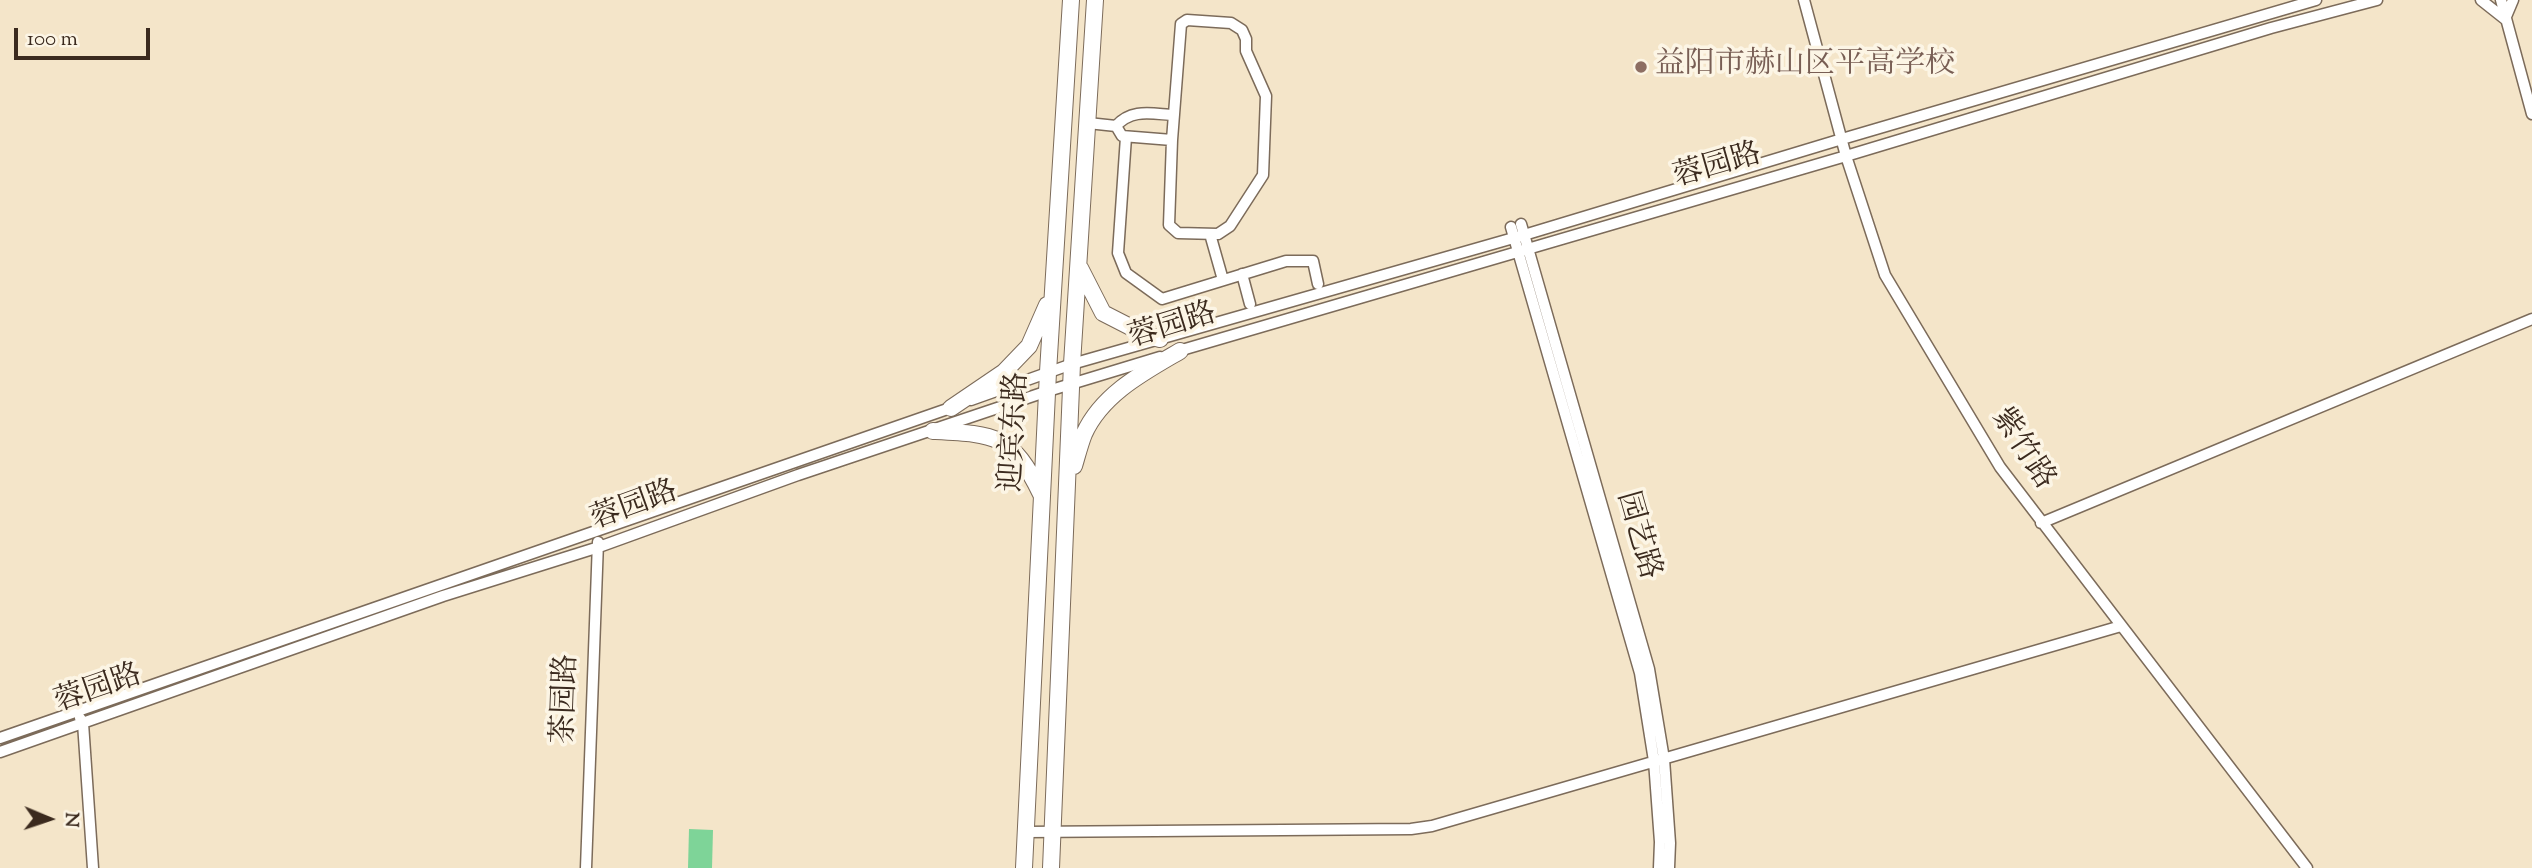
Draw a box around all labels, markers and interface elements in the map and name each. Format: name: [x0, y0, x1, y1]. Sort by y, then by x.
scale bar: [18, 14, 154, 58]
text: 100 m: [27, 25, 78, 55]
place label: 益阳市赫山区平高学校: [1655, 49, 1955, 85]
marker: 益阳市赫山区平高学校: [1633, 59, 1649, 75]
street label: 蓉园路: [1670, 138, 1766, 198]
street label: 蓉园路: [1125, 298, 1221, 358]
street label: 迎宾东路: [996, 371, 1038, 493]
street label: 紫竹路: [1981, 402, 2061, 498]
street label: 蓉园路: [587, 476, 683, 540]
street label: 园艺路: [1606, 488, 1666, 584]
street label: 茶园路: [548, 653, 588, 745]
street label: 蓉园路: [51, 659, 147, 723]
north arrow: [14, 784, 84, 854]
text: N: [57, 812, 84, 828]

